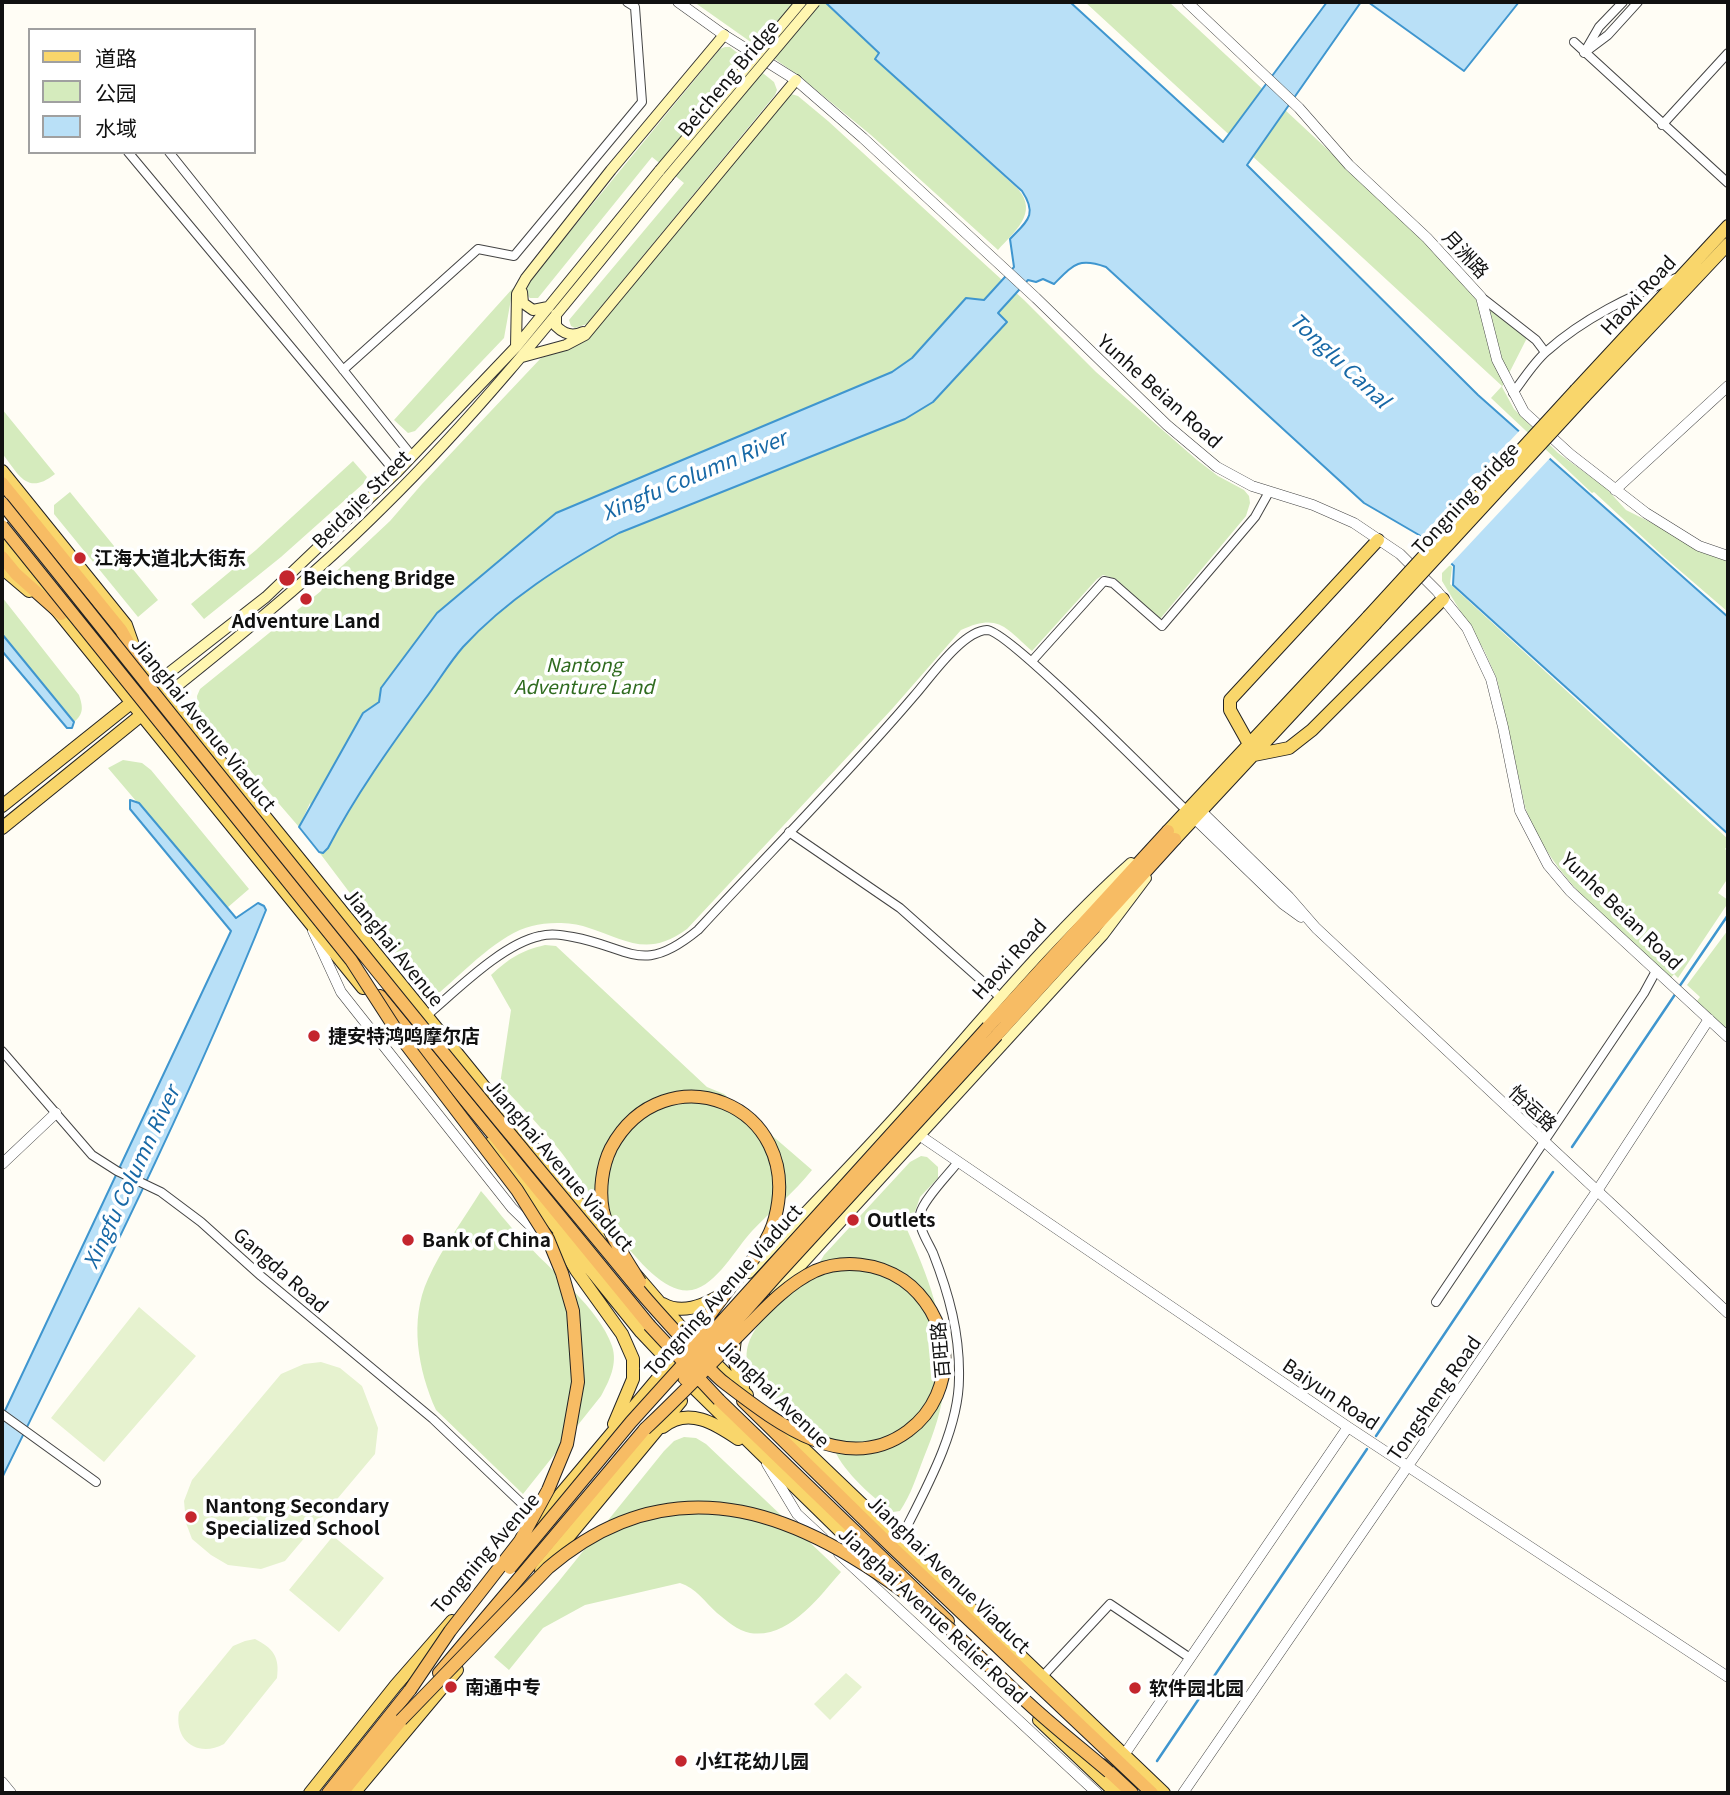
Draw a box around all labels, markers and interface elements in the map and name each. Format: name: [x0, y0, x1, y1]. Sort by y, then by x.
street label: Beicheng Bridge: [673, 15, 783, 141]
legend: [28, 28, 256, 154]
text: 道路: [95, 42, 137, 72]
text: 公园: [95, 77, 137, 107]
text: 水域: [95, 112, 137, 142]
street label: 月洲路: [1438, 225, 1494, 283]
street label: Haoxi Road: [1596, 251, 1680, 339]
water label: Tonglu Canal: [1285, 307, 1395, 413]
street label: Yunhe Beian Road: [1093, 329, 1227, 453]
water label: Xingfu Column River: [598, 425, 790, 525]
street label: Tongning Bridge: [1407, 437, 1523, 559]
street label: Beidajie Street: [307, 445, 415, 553]
place label: 江海大道北大街东: [94, 547, 246, 569]
marker: 江海大道北大街东: [72, 550, 88, 566]
place label: Beicheng Bridge: [303, 567, 455, 589]
marker: Beicheng Bridge: [277, 568, 297, 588]
marker: Adventure Land: [298, 591, 314, 607]
place label: Adventure Land: [232, 610, 380, 632]
street label: Jianghai Avenue Viaduct: [127, 633, 281, 815]
park label: Nantong Adventure Land: [514, 654, 654, 698]
street label: Yunhe Beian Road: [1557, 848, 1687, 974]
street label: Jianghai Avenue: [339, 883, 449, 1011]
street label: Haoxi Road: [967, 914, 1051, 1004]
place label: 捷安特鸿鸣摩尔店: [328, 1025, 480, 1047]
marker: 捷安特鸿鸣摩尔店: [306, 1028, 322, 1044]
street label: Jianghai Avenue Viaduct: [482, 1075, 638, 1255]
street label: 怡运路: [1504, 1080, 1562, 1136]
water label: Xingfu Column River: [78, 1082, 184, 1272]
street label: Tongning Avenue Viaduct: [640, 1199, 806, 1381]
place label: Outlets: [867, 1209, 936, 1231]
marker: Outlets: [845, 1212, 861, 1228]
street label: Gangda Road: [229, 1223, 333, 1317]
place label: Bank of China: [422, 1229, 551, 1251]
marker: Bank of China: [400, 1232, 416, 1248]
street label: 百旺路: [926, 1321, 954, 1379]
street label: Tongsheng Road: [1383, 1331, 1485, 1465]
street label: Jianghai Avenue: [714, 1334, 834, 1452]
street label: Baiyun Road: [1279, 1353, 1383, 1435]
street label: Tongning Avenue: [426, 1488, 544, 1618]
street label: Jianghai Avenue Viaduct: [863, 1491, 1035, 1657]
place label: Nantong Secondary Specialized School: [205, 1495, 389, 1539]
marker: Nantong Secondary Specialized School: [183, 1509, 199, 1525]
street label: Jianghai Avenue Relief Road: [834, 1522, 1032, 1708]
place label: 南通中专: [465, 1676, 541, 1698]
place label: 软件园北园: [1149, 1677, 1244, 1699]
marker: 南通中专: [443, 1679, 459, 1695]
marker: 软件园北园: [1127, 1680, 1143, 1696]
place label: 小红花幼儿园: [695, 1750, 809, 1772]
marker: 小红花幼儿园: [673, 1753, 689, 1769]

